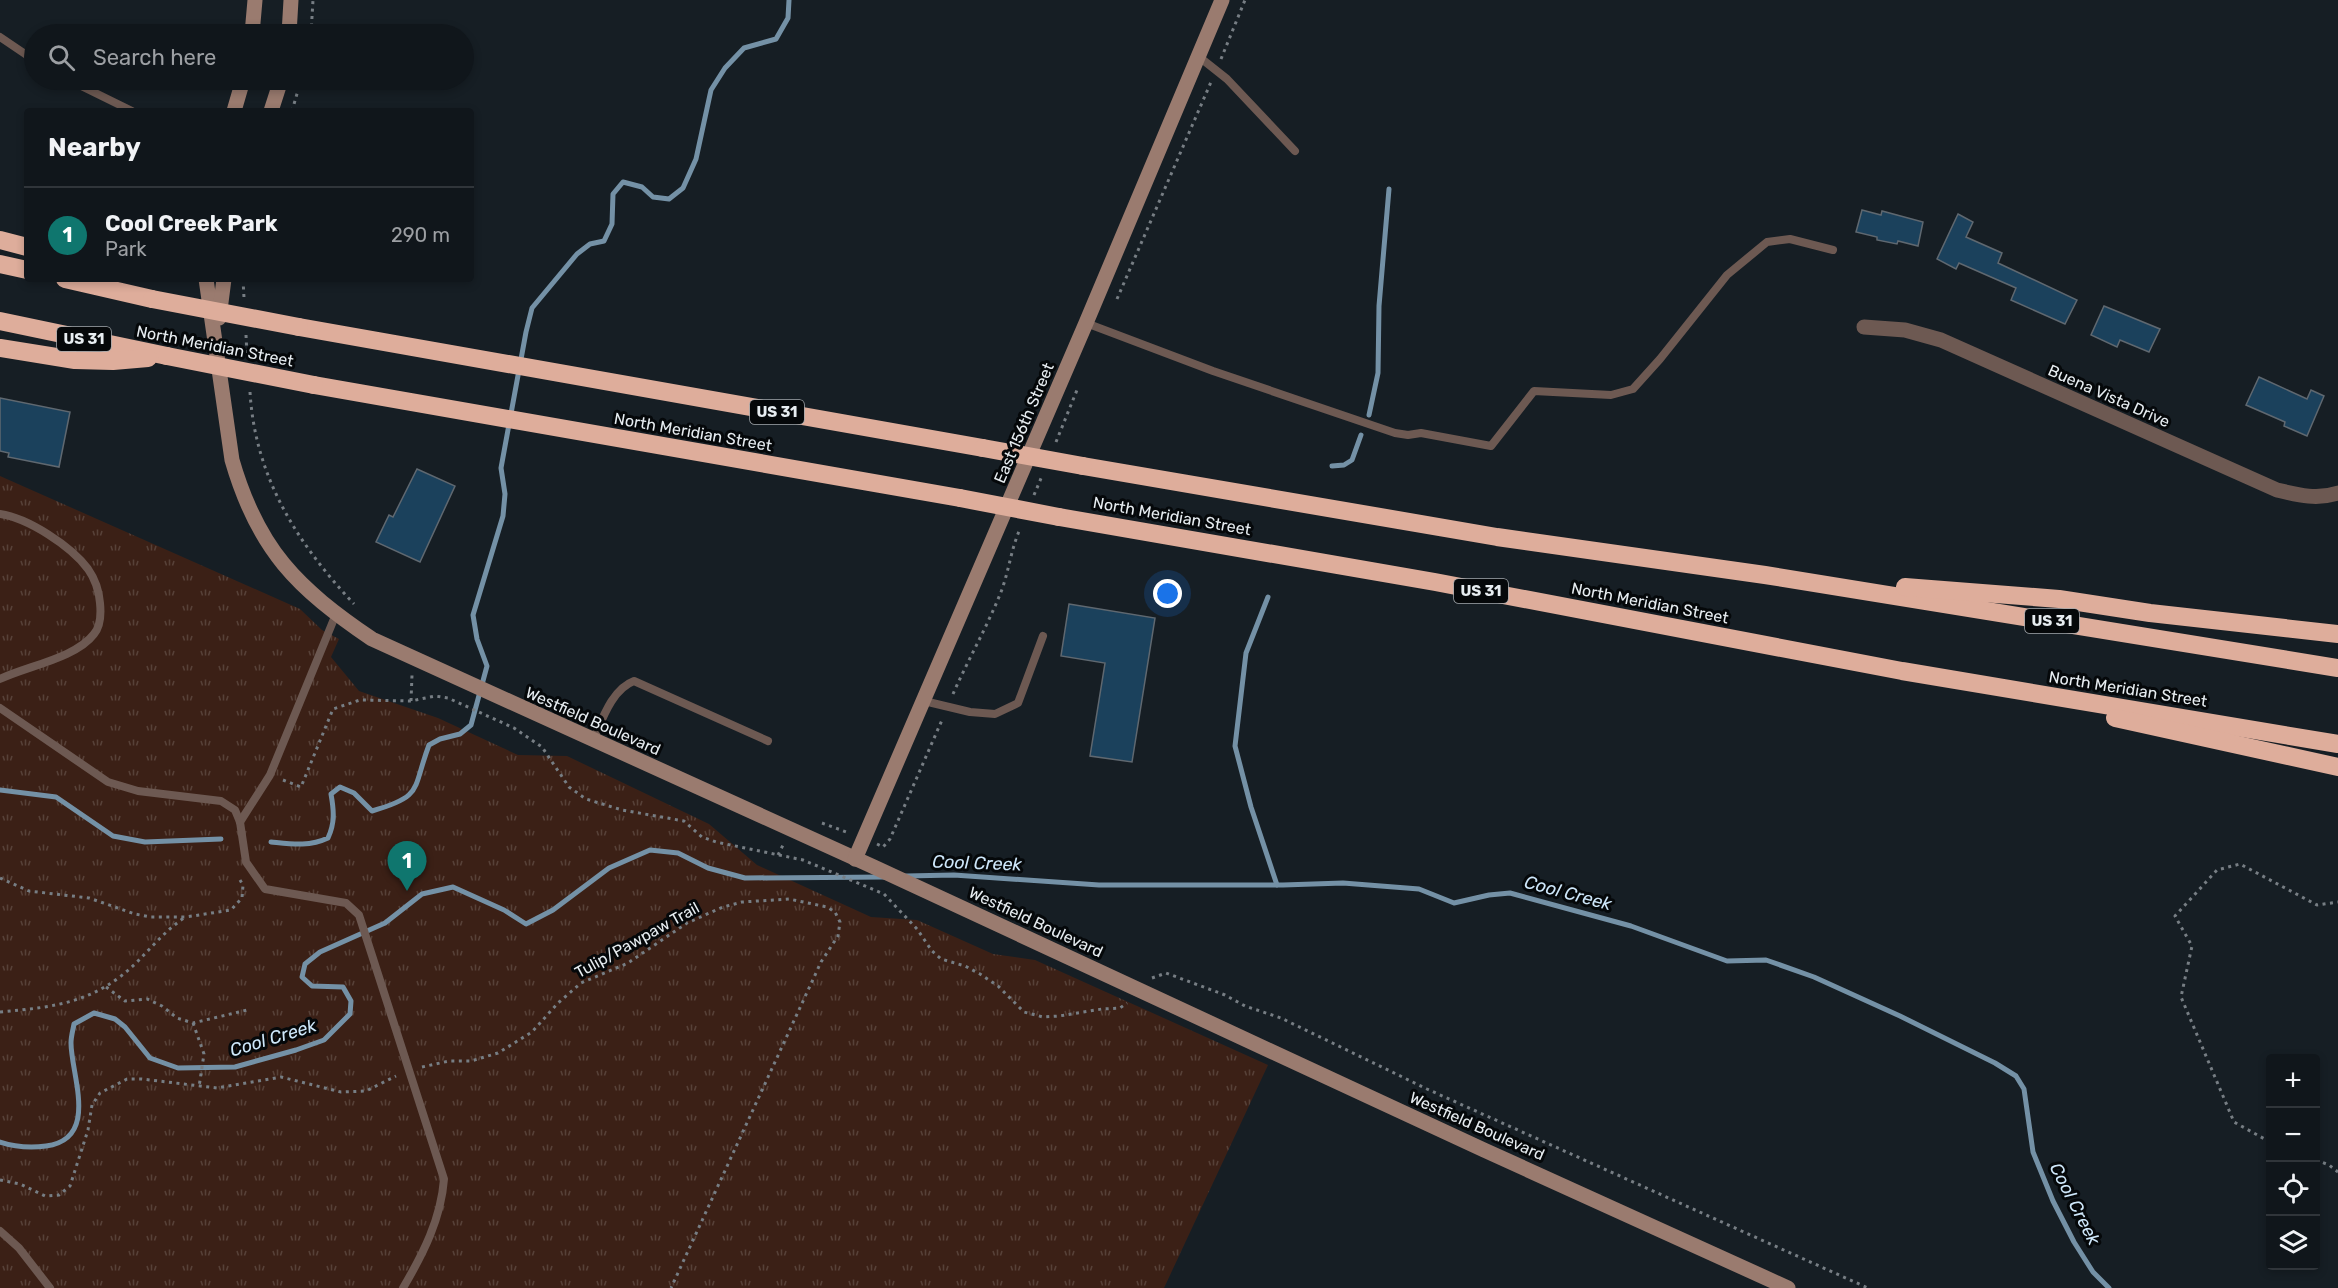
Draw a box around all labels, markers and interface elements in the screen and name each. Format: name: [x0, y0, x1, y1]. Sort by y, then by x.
search box: [24, 24, 474, 90]
icon: search: [45, 41, 78, 74]
text: Search here: [93, 44, 216, 71]
text: Nearby: [48, 132, 141, 163]
text: Cool Creek Park: [105, 210, 278, 237]
text: 1: [63, 223, 72, 247]
text: 290 m: [391, 223, 450, 247]
text: Park: [105, 237, 147, 261]
street label: North Meridian Street: [135, 321, 295, 371]
road number: US 31: [57, 327, 111, 351]
street label: East 156th Street: [990, 360, 1058, 486]
street label: Buena Vista Drive: [2045, 361, 2173, 431]
road number: US 31: [750, 400, 804, 424]
street label: North Meridian Street: [613, 409, 773, 455]
street label: North Meridian Street: [1092, 493, 1252, 539]
street label: North Meridian Street: [1570, 578, 1730, 628]
your location: [1153, 579, 1182, 608]
road number: US 31: [1454, 579, 1508, 603]
road number: US 31: [2025, 609, 2079, 633]
street label: North Meridian Street: [2047, 667, 2209, 711]
street label: Westfield Boulevard: [523, 683, 663, 759]
pin: 1: [388, 842, 426, 891]
water label: Cool Creek: [932, 850, 1023, 876]
water label: Cool Creek: [1522, 871, 1615, 915]
street label: Westfield Boulevard: [966, 883, 1106, 961]
street label: Tulip/Pawpaw Trail: [571, 898, 703, 982]
water label: Cool Creek: [227, 1014, 320, 1062]
map controls: [2266, 1054, 2320, 1270]
button: +: [2266, 1054, 2320, 1108]
street label: Westfield Boulevard: [1407, 1088, 1547, 1164]
button: −: [2266, 1108, 2320, 1162]
water label: Cool Creek: [2045, 1159, 2105, 1250]
button: locate: [2266, 1162, 2320, 1216]
button: layers: [2266, 1216, 2320, 1270]

